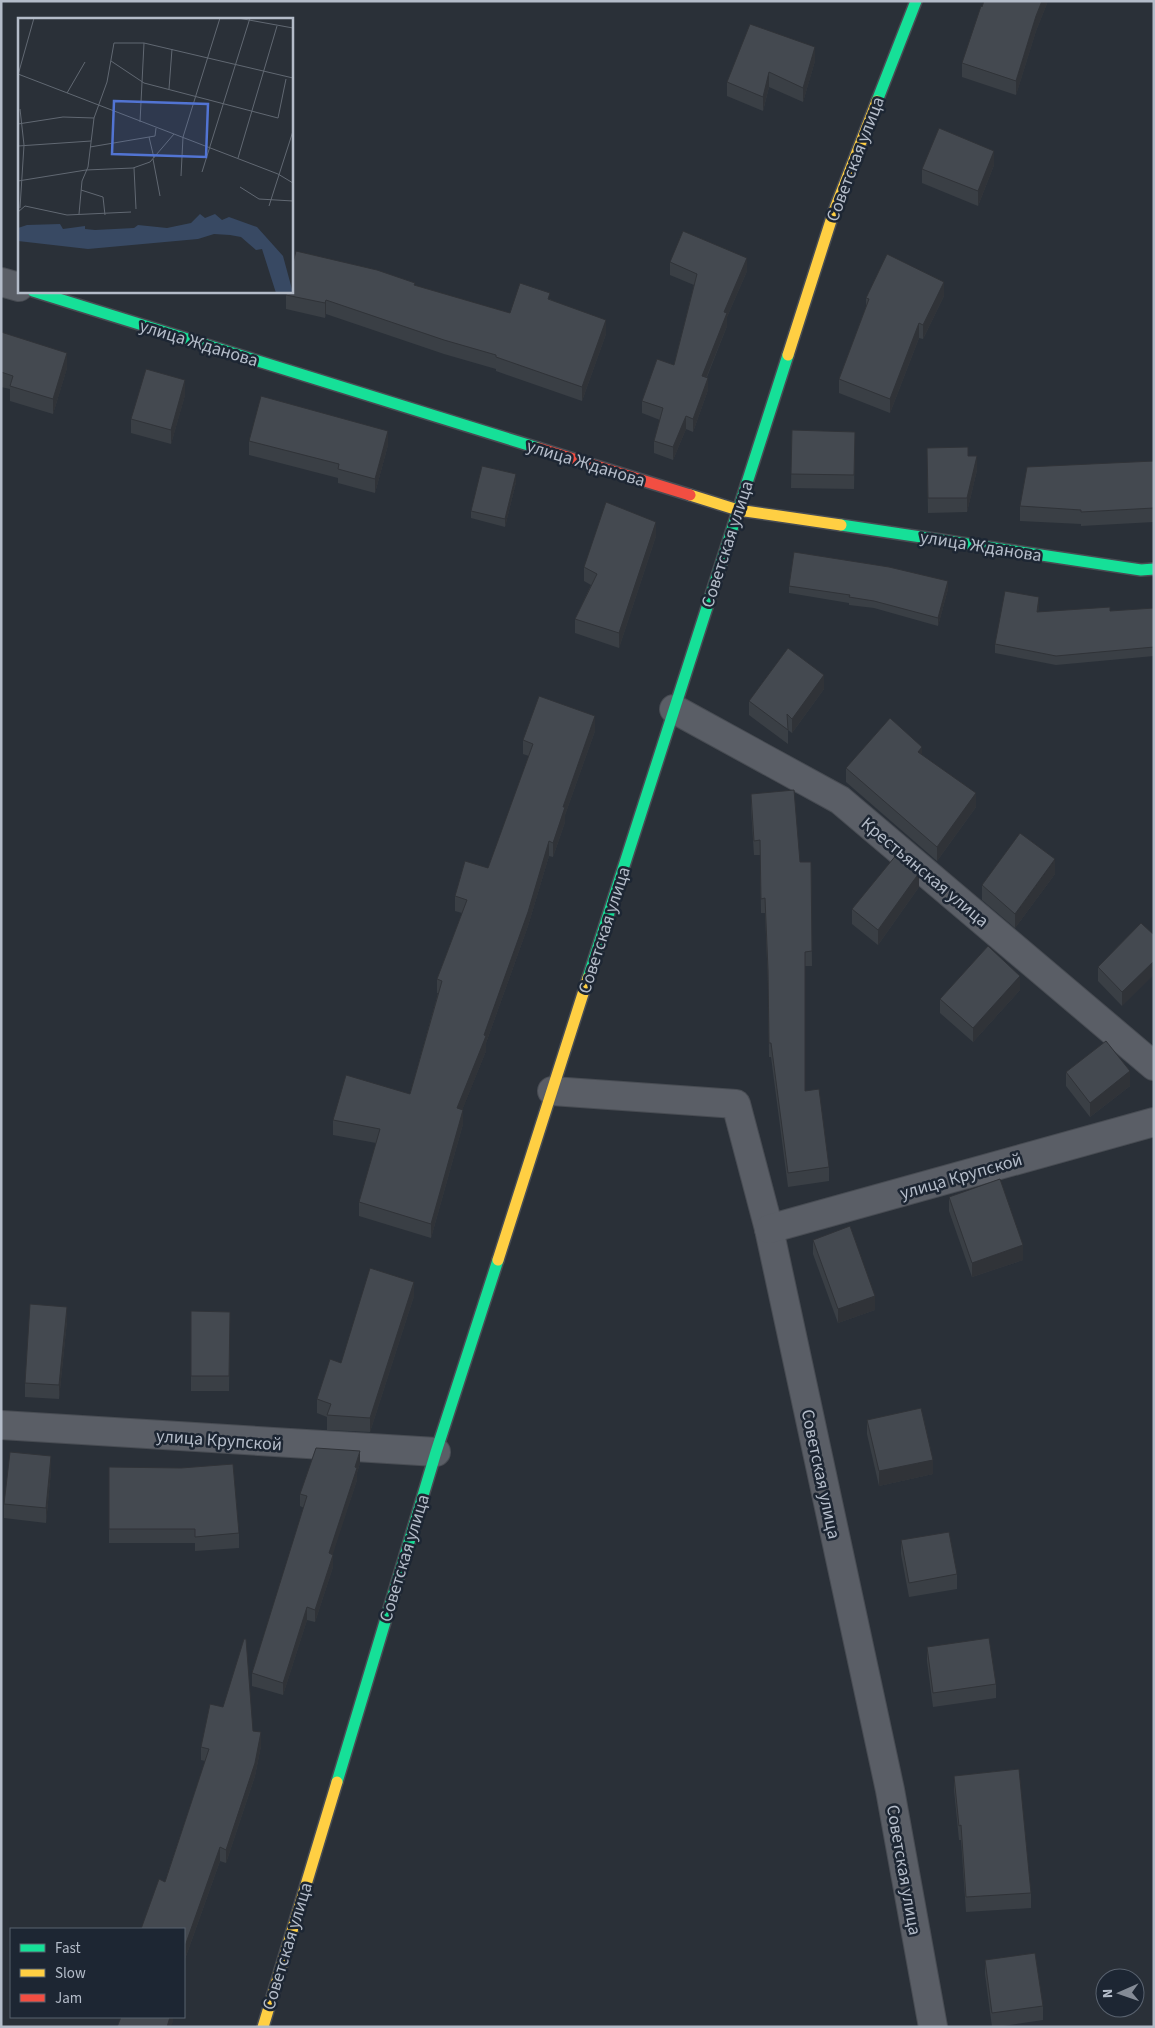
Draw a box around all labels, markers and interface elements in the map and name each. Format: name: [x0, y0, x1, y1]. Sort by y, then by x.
inset map: [18, 18, 292, 292]
street label: Советская улица: [820, 93, 891, 225]
street label: улица Жданова: [136, 314, 261, 373]
street label: улица Жданова: [523, 434, 648, 493]
street label: Советская улица: [695, 478, 760, 611]
street label: улица Жданова: [918, 525, 1044, 568]
street label: Крестьянская улица: [855, 811, 994, 933]
street label: Советская улица: [572, 864, 637, 997]
street label: улица Крупской: [897, 1147, 1025, 1206]
street label: Советская улица: [795, 1407, 846, 1541]
street label: улица Крупской: [155, 1424, 283, 1457]
street label: Советская улица: [373, 1491, 436, 1625]
street label: Советская улица: [880, 1803, 927, 1937]
street label: Советская улица: [256, 1879, 319, 2013]
legend: [10, 1928, 185, 2018]
text: Fast: [55, 1938, 81, 1959]
text: Slow: [55, 1963, 86, 1984]
north arrow: [1095, 1968, 1145, 2018]
text: Jam: [55, 1988, 82, 2009]
text: N: [1098, 1988, 1118, 1998]

